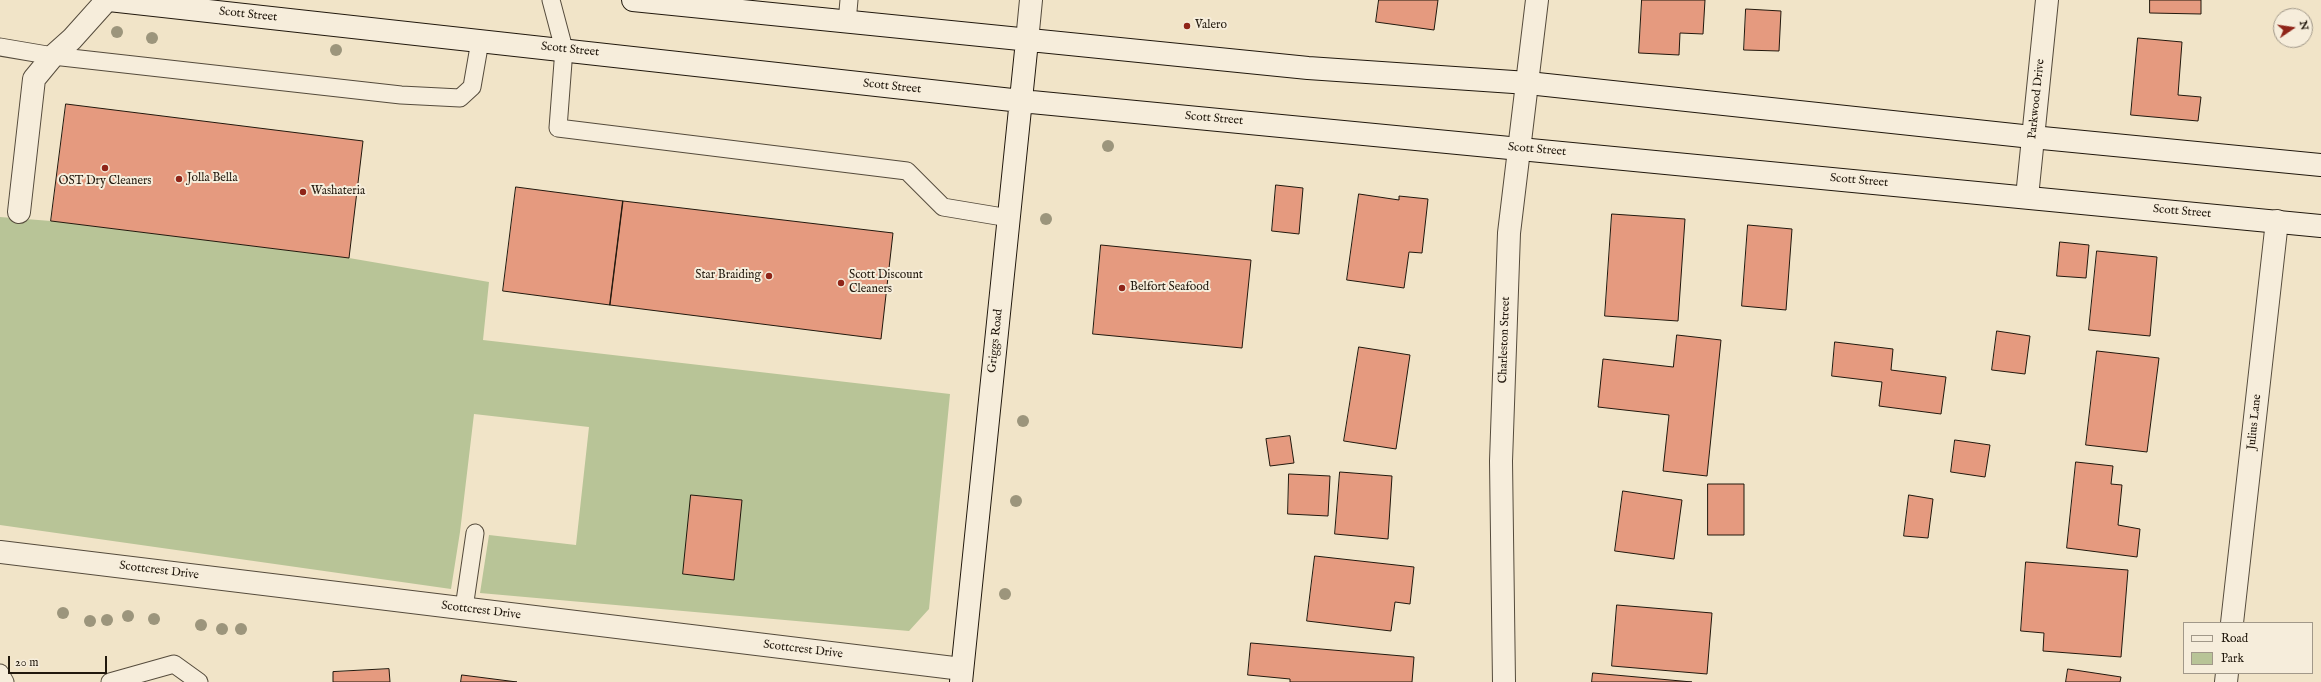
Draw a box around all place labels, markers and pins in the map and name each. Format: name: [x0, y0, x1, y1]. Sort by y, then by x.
place label: Valero: [1195, 19, 1227, 33]
marker: Valero: [1182, 21, 1192, 31]
marker: OST Dry Cleaners: [100, 163, 110, 173]
place label: Jolla Bella: [187, 172, 238, 186]
marker: Jolla Bella: [174, 174, 184, 184]
place label: OST Dry Cleaners: [58, 175, 152, 189]
place label: Washateria: [311, 185, 365, 199]
marker: Washateria: [298, 187, 308, 197]
place label: Star Braiding: [695, 269, 761, 283]
place label: Scott Discount Cleaners: [849, 269, 923, 297]
marker: Star Braiding: [764, 271, 774, 281]
marker: Scott Discount Cleaners: [836, 278, 846, 288]
place label: Belfort Seafood: [1130, 281, 1209, 295]
marker: Belfort Seafood: [1117, 283, 1127, 293]

